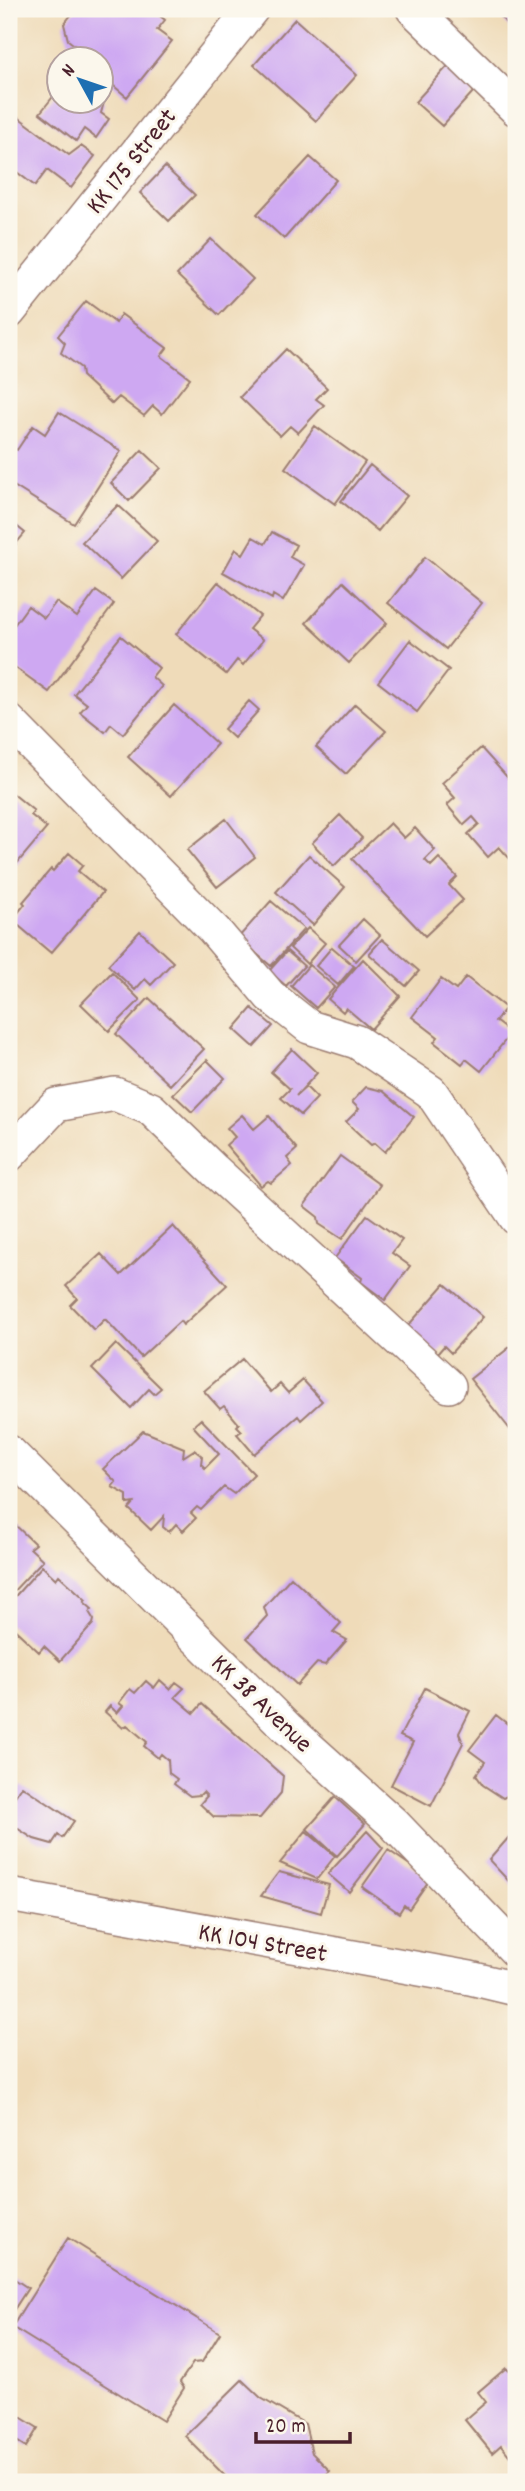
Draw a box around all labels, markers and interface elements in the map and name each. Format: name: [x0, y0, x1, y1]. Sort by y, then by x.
north arrow: [46, 46, 116, 116]
text: N: [56, 59, 83, 84]
street label: KK 175 Street: [78, 101, 187, 223]
street label: KK 38 Avenue: [201, 1646, 320, 1763]
street label: KK 104 Street: [195, 1915, 330, 1974]
scale bar: [256, 2400, 350, 2444]
text: 20 m: [266, 2413, 306, 2443]

